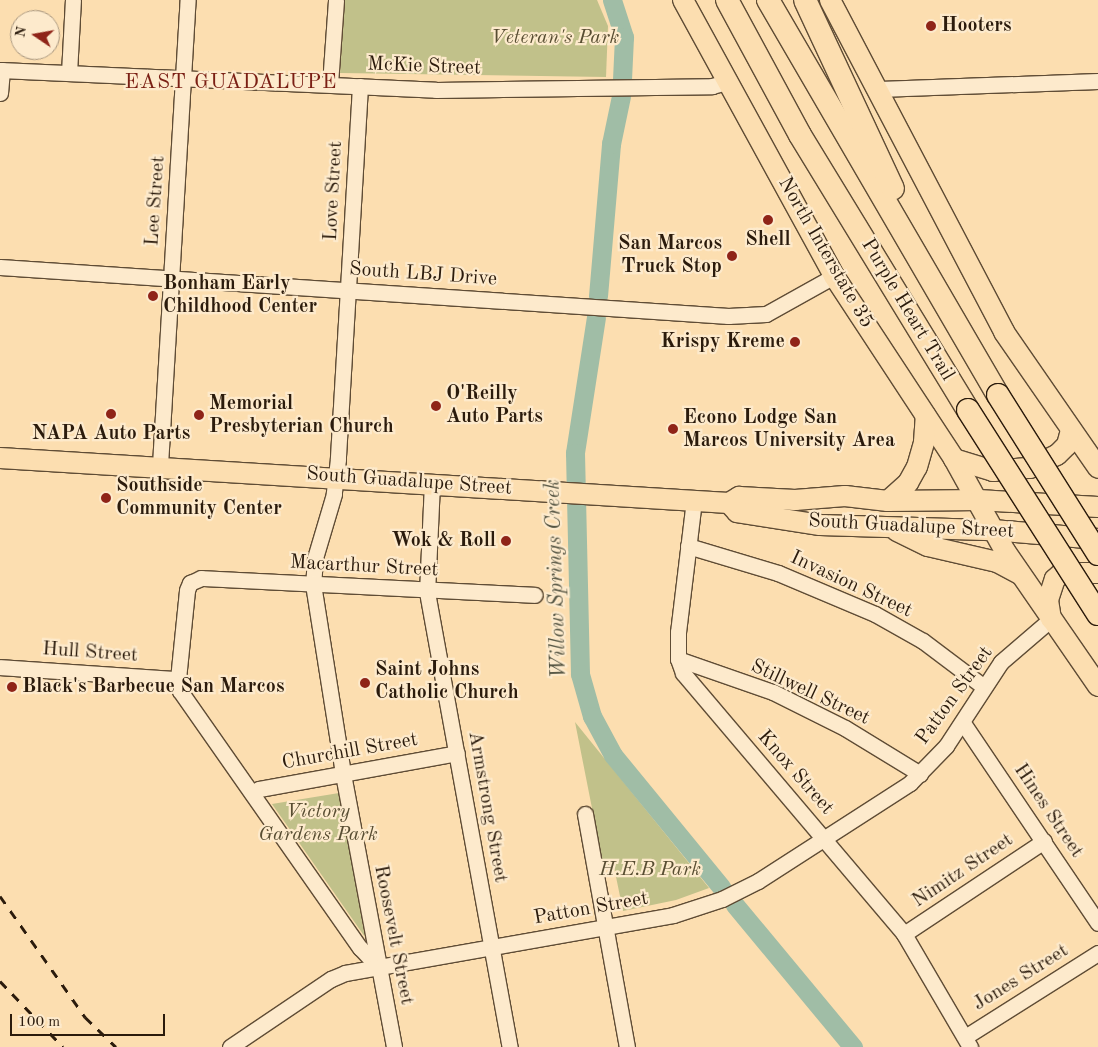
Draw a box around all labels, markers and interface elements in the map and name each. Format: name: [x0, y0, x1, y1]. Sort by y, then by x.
north arrow: [10, 10, 60, 60]
place label: Hooters: [941, 14, 1012, 38]
marker: Hooters: [925, 20, 937, 32]
text: N: [13, 25, 29, 39]
park label: Veteran's Park: [491, 26, 619, 50]
street label: McKie Street: [367, 53, 481, 81]
district label: EAST GUADALUPE: [123, 70, 339, 96]
street label: Love Street: [319, 140, 349, 242]
street label: Lee Street: [141, 155, 171, 247]
street label: North Interstate 35: [772, 173, 878, 333]
marker: Shell: [762, 214, 774, 226]
place label: Shell: [745, 228, 791, 252]
place label: San Marcos Truck Stop: [618, 233, 722, 280]
street label: Purple Heart Trail: [855, 234, 959, 386]
marker: San Marcos Truck Stop: [726, 250, 738, 262]
street label: South LBJ Drive: [348, 258, 498, 292]
place label: Bonham Early Childhood Center: [163, 272, 317, 319]
marker: Bonham Early Childhood Center: [147, 290, 159, 302]
place label: Krispy Kreme: [660, 330, 785, 354]
marker: Krispy Kreme: [789, 336, 801, 348]
place label: O'Reilly Auto Parts: [446, 382, 543, 429]
place label: Memorial Presbyterian Church: [209, 392, 394, 439]
marker: O'Reilly Auto Parts: [430, 400, 442, 412]
place label: Econo Lodge San Marcos University Area: [683, 406, 895, 453]
marker: NAPA Auto Parts: [105, 408, 117, 420]
marker: Memorial Presbyterian Church: [193, 409, 205, 421]
place label: NAPA Auto Parts: [32, 422, 190, 446]
marker: Econo Lodge San Marcos University Area: [667, 423, 679, 435]
street label: South Guadalupe Street: [305, 463, 513, 501]
place label: Southside Community Center: [116, 474, 282, 521]
water label: Willow Springs Creek: [541, 479, 573, 679]
marker: Southside Community Center: [100, 492, 112, 504]
street label: South Guadalupe Street: [808, 510, 1014, 544]
place label: Wok & Roll: [391, 529, 496, 553]
marker: Wok & Roll: [500, 535, 512, 547]
street label: Invasion Street: [786, 546, 916, 624]
street label: Macarthur Street: [289, 551, 439, 583]
street label: Hull Street: [41, 638, 139, 668]
street label: Patton Street: [911, 642, 999, 750]
street label: Stillwell Street: [747, 655, 873, 731]
place label: Saint Johns Catholic Church: [375, 659, 519, 706]
place label: Black's Barbecue San Marcos: [22, 675, 284, 699]
marker: Saint Johns Catholic Church: [359, 677, 371, 689]
marker: Black's Barbecue San Marcos: [6, 681, 18, 693]
street label: Knox Street: [752, 726, 838, 820]
street label: Churchill Street: [280, 728, 420, 776]
street label: Armstrong Street: [462, 729, 512, 885]
street label: Hines Street: [1008, 759, 1088, 863]
park label: Victory Gardens Park: [258, 801, 378, 848]
street label: Nimitz Street: [908, 828, 1018, 914]
park label: H.E.B Park: [599, 858, 701, 882]
street label: Roosevelt Street: [368, 863, 418, 1007]
street label: Patton Street: [532, 887, 650, 931]
street label: Jones Street: [969, 939, 1073, 1017]
scale bar: [12, 1004, 168, 1036]
text: 100 m: [18, 1015, 60, 1030]

